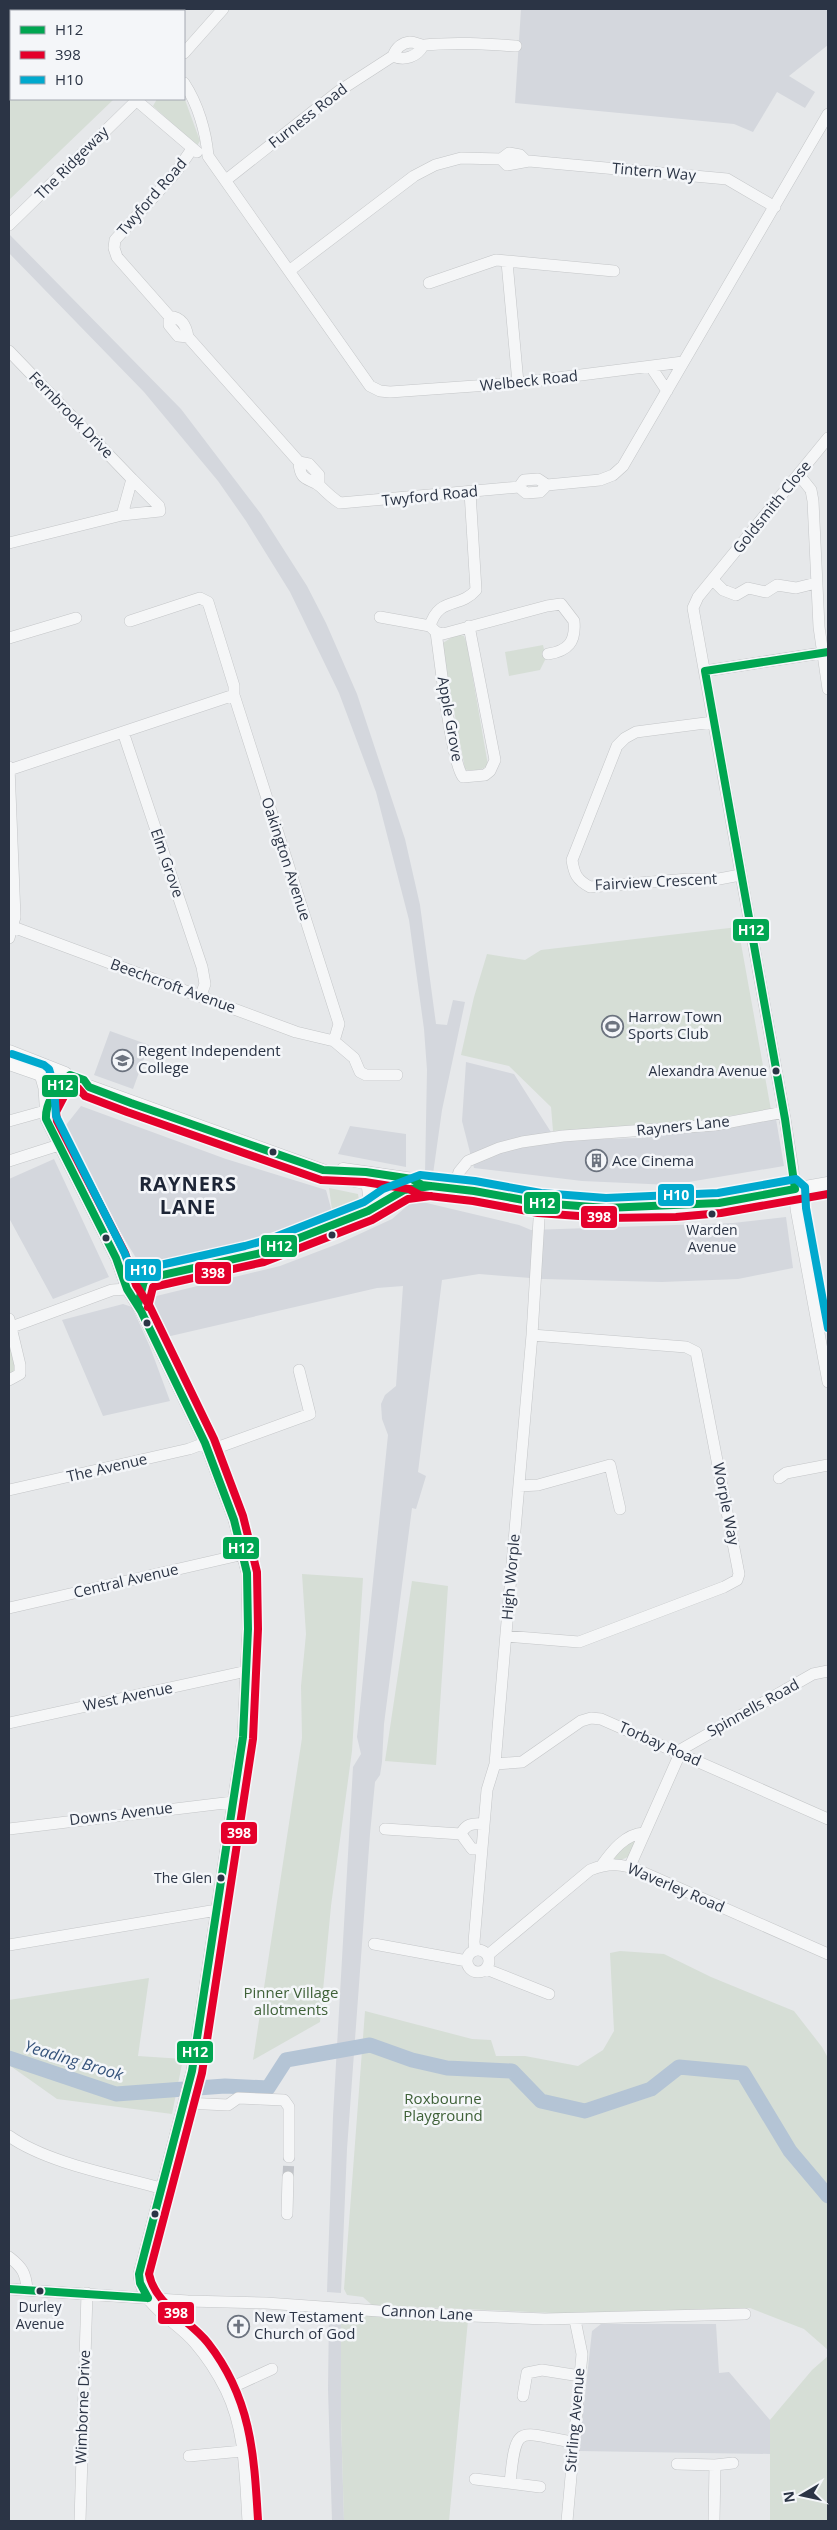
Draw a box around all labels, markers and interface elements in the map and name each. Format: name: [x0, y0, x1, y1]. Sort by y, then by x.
legend: [10, 10, 185, 100]
text: H12: [55, 19, 83, 39]
text: 398: [55, 44, 81, 64]
text: H10: [55, 69, 83, 89]
street label: Furness Road: [264, 78, 351, 152]
street label: The Ridgeway: [30, 121, 113, 203]
street label: Twyford Road: [112, 153, 190, 239]
street label: Tintern Way: [611, 157, 697, 185]
street label: Welbeck Road: [479, 365, 579, 395]
street label: Fernbrook Drive: [25, 367, 118, 462]
street label: Goldsmith Close: [728, 456, 815, 557]
street label: Twyford Road: [381, 480, 479, 510]
street label: Apple Grove: [434, 675, 468, 763]
street label: Oakington Avenue: [258, 794, 316, 923]
street label: Elm Grove: [147, 825, 189, 900]
street label: Fairview Crescent: [594, 868, 718, 894]
line badge: H12: [732, 918, 770, 942]
text: H12: [738, 920, 764, 939]
street label: Beechcroft Avenue: [108, 953, 239, 1017]
place label: Harrow Town Sports Club: [628, 1006, 722, 1043]
sports icon: Harrow Town Sports Club: [600, 1014, 624, 1038]
place label: Regent Independent College: [138, 1040, 281, 1077]
school or university icon: Regent Independent College: [110, 1048, 134, 1072]
place label: Alexandra Avenue: [649, 1061, 767, 1080]
marker: Alexandra Avenue: [771, 1066, 781, 1076]
line badge: H12: [41, 1074, 79, 1098]
text: H12: [47, 1075, 73, 1094]
street label: Rayners Lane: [635, 1110, 731, 1140]
unlabelled marker: [268, 1147, 278, 1157]
building icon: Ace Cinema: [584, 1149, 608, 1173]
place label: Ace Cinema: [612, 1150, 694, 1170]
district label: RAYNERS LANE: [139, 1170, 237, 1220]
line badge: H10: [657, 1183, 695, 1207]
text: H10: [663, 1185, 689, 1204]
line badge: H12: [523, 1191, 561, 1215]
text: H12: [529, 1193, 555, 1212]
line badge: 398: [580, 1205, 618, 1229]
text: 398: [587, 1207, 611, 1226]
marker: Warden Avenue: [707, 1209, 717, 1219]
place label: Warden Avenue: [686, 1220, 738, 1256]
unlabelled marker: [327, 1230, 337, 1240]
unlabelled marker: [101, 1233, 111, 1243]
line badge: H12: [260, 1234, 298, 1258]
text: H12: [266, 1236, 292, 1255]
line badge: H10: [124, 1258, 162, 1282]
text: H10: [130, 1260, 156, 1279]
line badge: 398: [194, 1261, 232, 1285]
text: 398: [201, 1263, 225, 1282]
unlabelled marker: [142, 1318, 152, 1328]
street label: The Avenue: [65, 1448, 149, 1486]
street label: Worple Way: [709, 1461, 745, 1547]
street label: High Worple: [496, 1533, 524, 1621]
line badge: H12: [222, 1536, 260, 1560]
text: H12: [228, 1538, 254, 1557]
street label: Central Avenue: [71, 1558, 180, 1602]
street label: Spinnells Road: [703, 1674, 802, 1741]
street label: West Avenue: [81, 1677, 174, 1715]
street label: Torbay Road: [616, 1716, 705, 1770]
street label: Downs Avenue: [68, 1797, 174, 1829]
line badge: 398: [220, 1821, 258, 1845]
text: 398: [227, 1823, 251, 1842]
street label: Waverley Road: [625, 1858, 728, 1917]
place label: The Glen: [154, 1868, 212, 1887]
marker: The Glen: [216, 1873, 226, 1883]
park label: Pinner Village allotments: [244, 1982, 338, 2019]
water label: Yeading Brook: [22, 2035, 127, 2086]
line badge: H12: [176, 2040, 214, 2064]
text: H12: [182, 2042, 208, 2061]
park label: Roxbourne Playground: [403, 2088, 483, 2125]
unlabelled marker: [150, 2209, 160, 2219]
marker: Durley Avenue: [35, 2286, 45, 2296]
place label: Durley Avenue: [16, 2297, 65, 2333]
street label: Cannon Lane: [381, 2300, 474, 2324]
line badge: 398: [157, 2301, 195, 2325]
text: 398: [164, 2303, 188, 2322]
place label: New Testament Church of God: [254, 2306, 364, 2343]
church icon: New Testament Church of God: [226, 2314, 250, 2338]
street label: Wimborne Drive: [70, 2350, 94, 2464]
street label: Stirling Avenue: [559, 2367, 589, 2473]
north arrow: [777, 2470, 827, 2520]
text: N: [778, 2490, 799, 2504]

